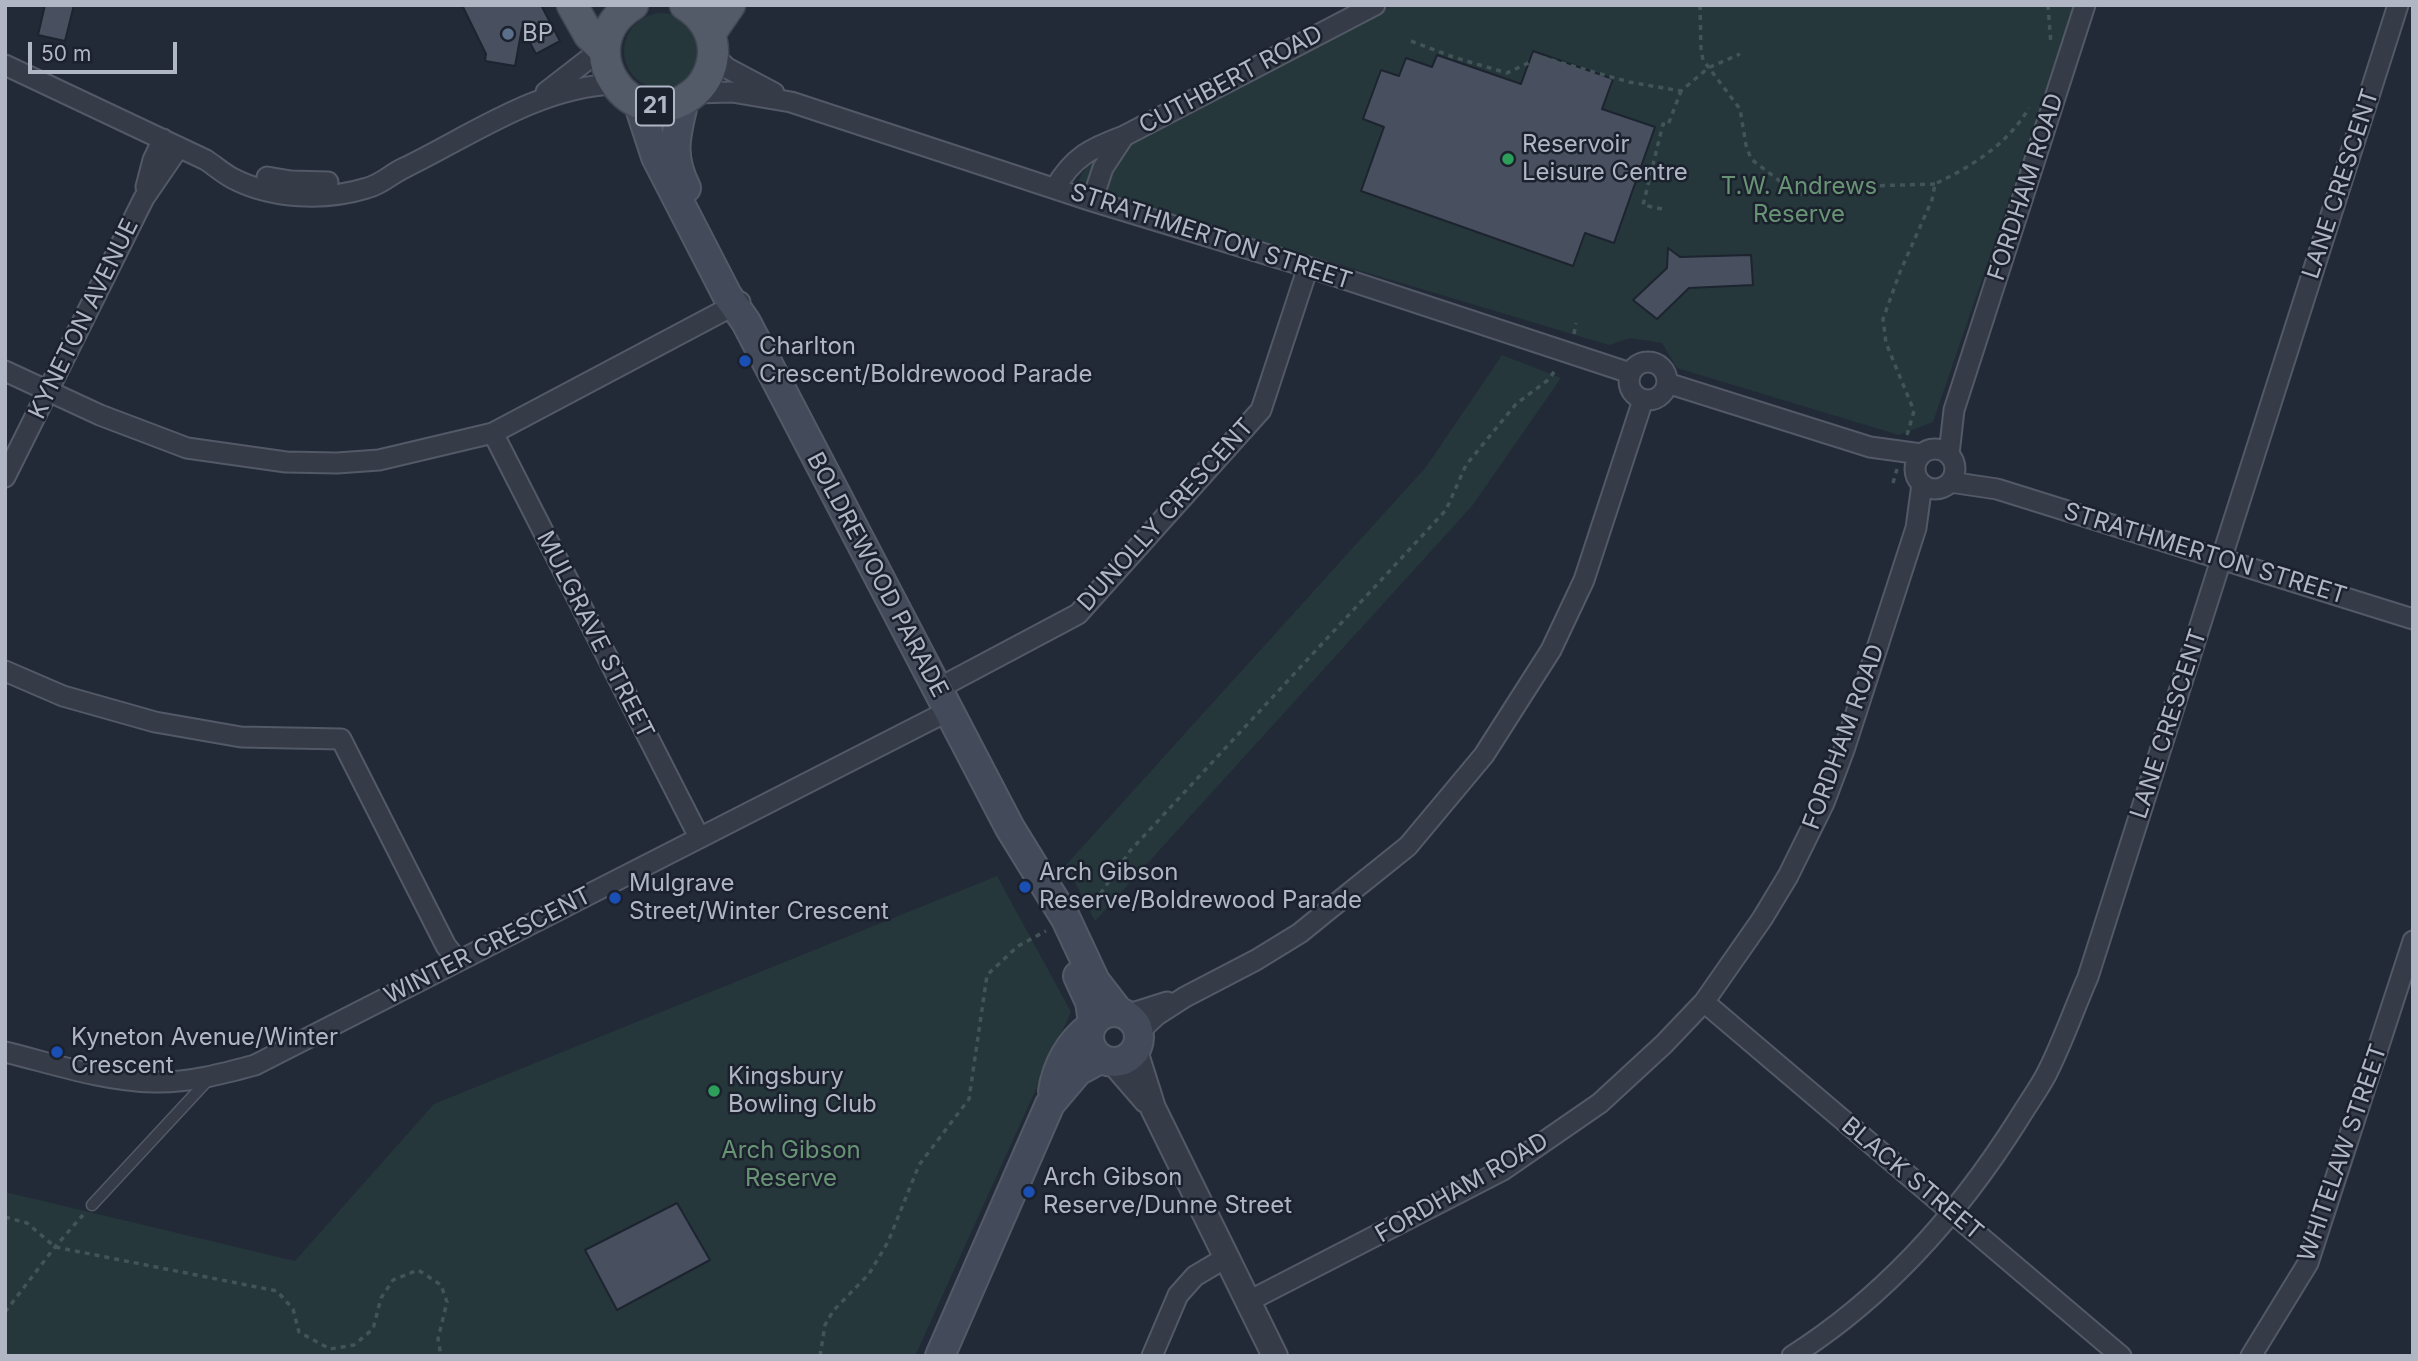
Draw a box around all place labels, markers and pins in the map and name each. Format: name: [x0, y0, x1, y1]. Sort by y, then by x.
place label: BP: [522, 20, 553, 48]
marker: BP: [500, 26, 516, 42]
place label: Reservoir Leisure Centre: [1522, 131, 1688, 187]
marker: Reservoir Leisure Centre: [1500, 151, 1516, 167]
place label: Charlton Crescent/Boldrewood Parade: [759, 333, 1092, 389]
marker: Charlton Crescent/Boldrewood Parade: [737, 353, 753, 369]
place label: Arch Gibson Reserve/Boldrewood Parade: [1039, 859, 1362, 915]
place label: Mulgrave Street/Winter Crescent: [629, 870, 889, 926]
marker: Arch Gibson Reserve/Boldrewood Parade: [1017, 879, 1033, 895]
marker: Mulgrave Street/Winter Crescent: [607, 890, 623, 906]
place label: Kyneton Avenue/Winter Crescent: [71, 1024, 338, 1080]
marker: Kyneton Avenue/Winter Crescent: [49, 1044, 65, 1060]
place label: Kingsbury Bowling Club: [728, 1063, 877, 1119]
marker: Kingsbury Bowling Club: [706, 1083, 722, 1099]
place label: Arch Gibson Reserve/Dunne Street: [1043, 1164, 1292, 1220]
marker: Arch Gibson Reserve/Dunne Street: [1021, 1184, 1037, 1200]

